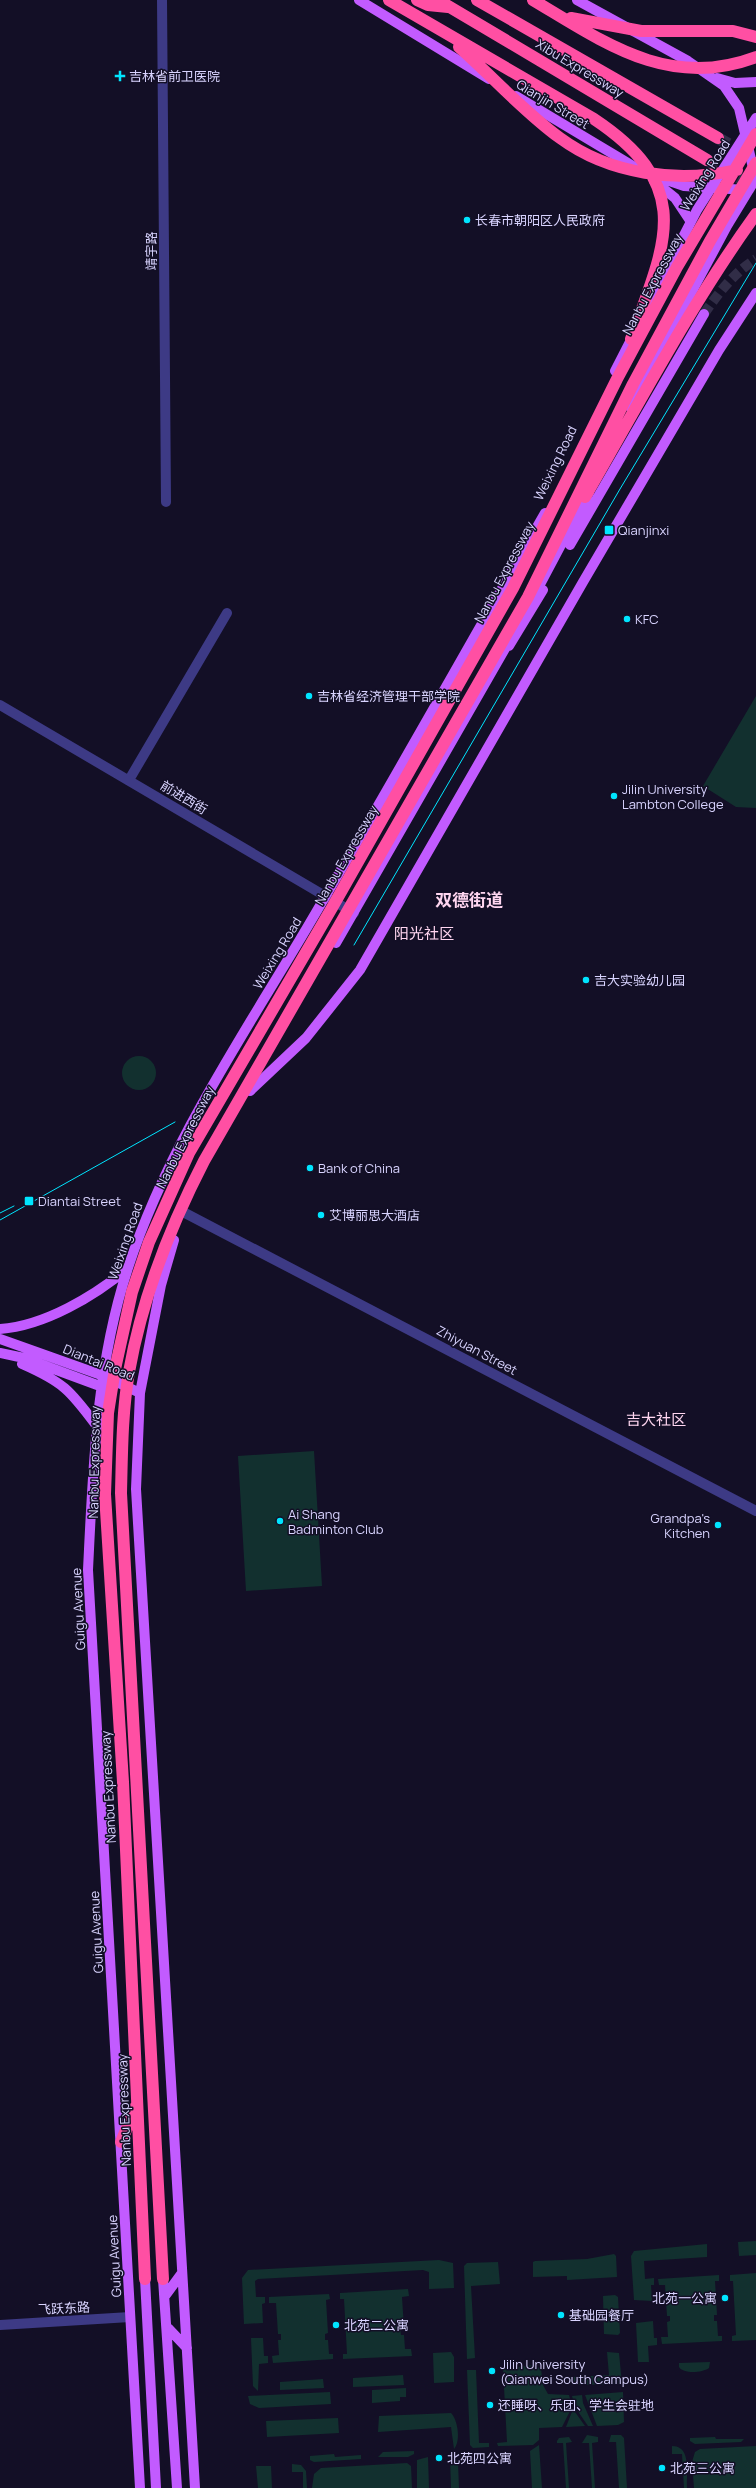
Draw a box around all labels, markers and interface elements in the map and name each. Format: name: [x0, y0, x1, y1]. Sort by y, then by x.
street label: Xibu Expressway: [533, 35, 627, 101]
place label: 吉林省前卫医院: [129, 67, 220, 85]
marker: 吉林省前卫医院: [114, 70, 126, 82]
street label: Qianjin Street: [513, 75, 593, 133]
street label: Weixing Road: [676, 136, 734, 214]
place label: 长春市朝阳区人民政府: [475, 211, 605, 229]
marker: 长春市朝阳区人民政府: [462, 215, 472, 225]
street label: Nanbu Expressway: [618, 230, 686, 338]
street label: 靖宇路: [142, 231, 160, 271]
street label: Weixing Road: [529, 423, 581, 503]
street label: Nanbu Expressway: [470, 518, 538, 626]
place label: Qianjinxi: [618, 521, 669, 539]
marker: Qianjinxi: [603, 524, 615, 536]
place label: KFC: [635, 610, 659, 628]
marker: KFC: [622, 614, 632, 624]
place label: 吉林省经济管理干部学院: [317, 687, 460, 705]
marker: 吉林省经济管理干部学院: [304, 691, 314, 701]
street label: 前进西街: [157, 776, 211, 818]
place label: Jilin University Lambton College: [622, 780, 724, 813]
marker: Jilin University Lambton College: [609, 791, 619, 801]
street label: Nanbu Expressway: [310, 802, 382, 908]
district label: 双德街道: [435, 888, 503, 911]
street label: Weixing Road: [248, 914, 306, 992]
district label: 阳光社区: [394, 923, 454, 944]
place label: 吉大实验幼儿园: [594, 971, 685, 989]
marker: 吉大实验幼儿园: [581, 975, 591, 985]
street label: Nanbu Expressway: [151, 1083, 219, 1191]
place label: Bank of China: [318, 1159, 400, 1177]
marker: Bank of China: [305, 1163, 315, 1173]
place label: Diantai Street: [38, 1192, 121, 1210]
marker: Diantai Street: [23, 1195, 35, 1207]
street label: Weixing Road: [103, 1200, 147, 1282]
place label: 艾博丽思大酒店: [329, 1206, 420, 1224]
marker: 艾博丽思大酒店: [316, 1210, 326, 1220]
street label: Zhiyuan Street: [433, 1321, 521, 1379]
street label: Diantai Road: [61, 1339, 137, 1385]
street label: Nanbu Expressway: [84, 1405, 104, 1518]
district label: 吉大社区: [626, 1409, 686, 1430]
place label: Ai Shang Badminton Club: [288, 1505, 384, 1538]
place label: Grandpa's Kitchen: [651, 1509, 710, 1542]
marker: Ai Shang Badminton Club: [275, 1516, 285, 1526]
marker: Grandpa's Kitchen: [713, 1520, 723, 1530]
street label: Guigu Avenue: [67, 1567, 89, 1651]
street label: Nanbu Expressway: [96, 1730, 120, 1844]
street label: Guigu Avenue: [85, 1890, 107, 1974]
street label: Nanbu Expressway: [113, 2053, 135, 2167]
street label: Guigu Avenue: [103, 2214, 125, 2298]
place label: 北苑一公寓: [652, 2289, 717, 2307]
marker: 北苑一公寓: [720, 2293, 730, 2303]
street label: 飞跃东路: [38, 2298, 90, 2318]
place label: 基础园餐厅: [569, 2306, 634, 2324]
marker: 基础园餐厅: [556, 2310, 566, 2320]
place label: 北苑二公寓: [344, 2316, 409, 2334]
marker: 北苑二公寓: [331, 2320, 341, 2330]
place label: Jilin University (Qianwei South Campus): [500, 2355, 649, 2388]
marker: Jilin University (Qianwei South Campus): [487, 2366, 497, 2376]
place label: 还睡呀、乐团、学生会驻地: [498, 2396, 654, 2414]
marker: 还睡呀、乐团、学生会驻地: [485, 2400, 495, 2410]
place label: 北苑四公寓: [447, 2449, 512, 2467]
marker: 北苑四公寓: [434, 2453, 444, 2463]
place label: 北苑三公寓: [670, 2459, 735, 2477]
marker: 北苑三公寓: [657, 2463, 667, 2473]

